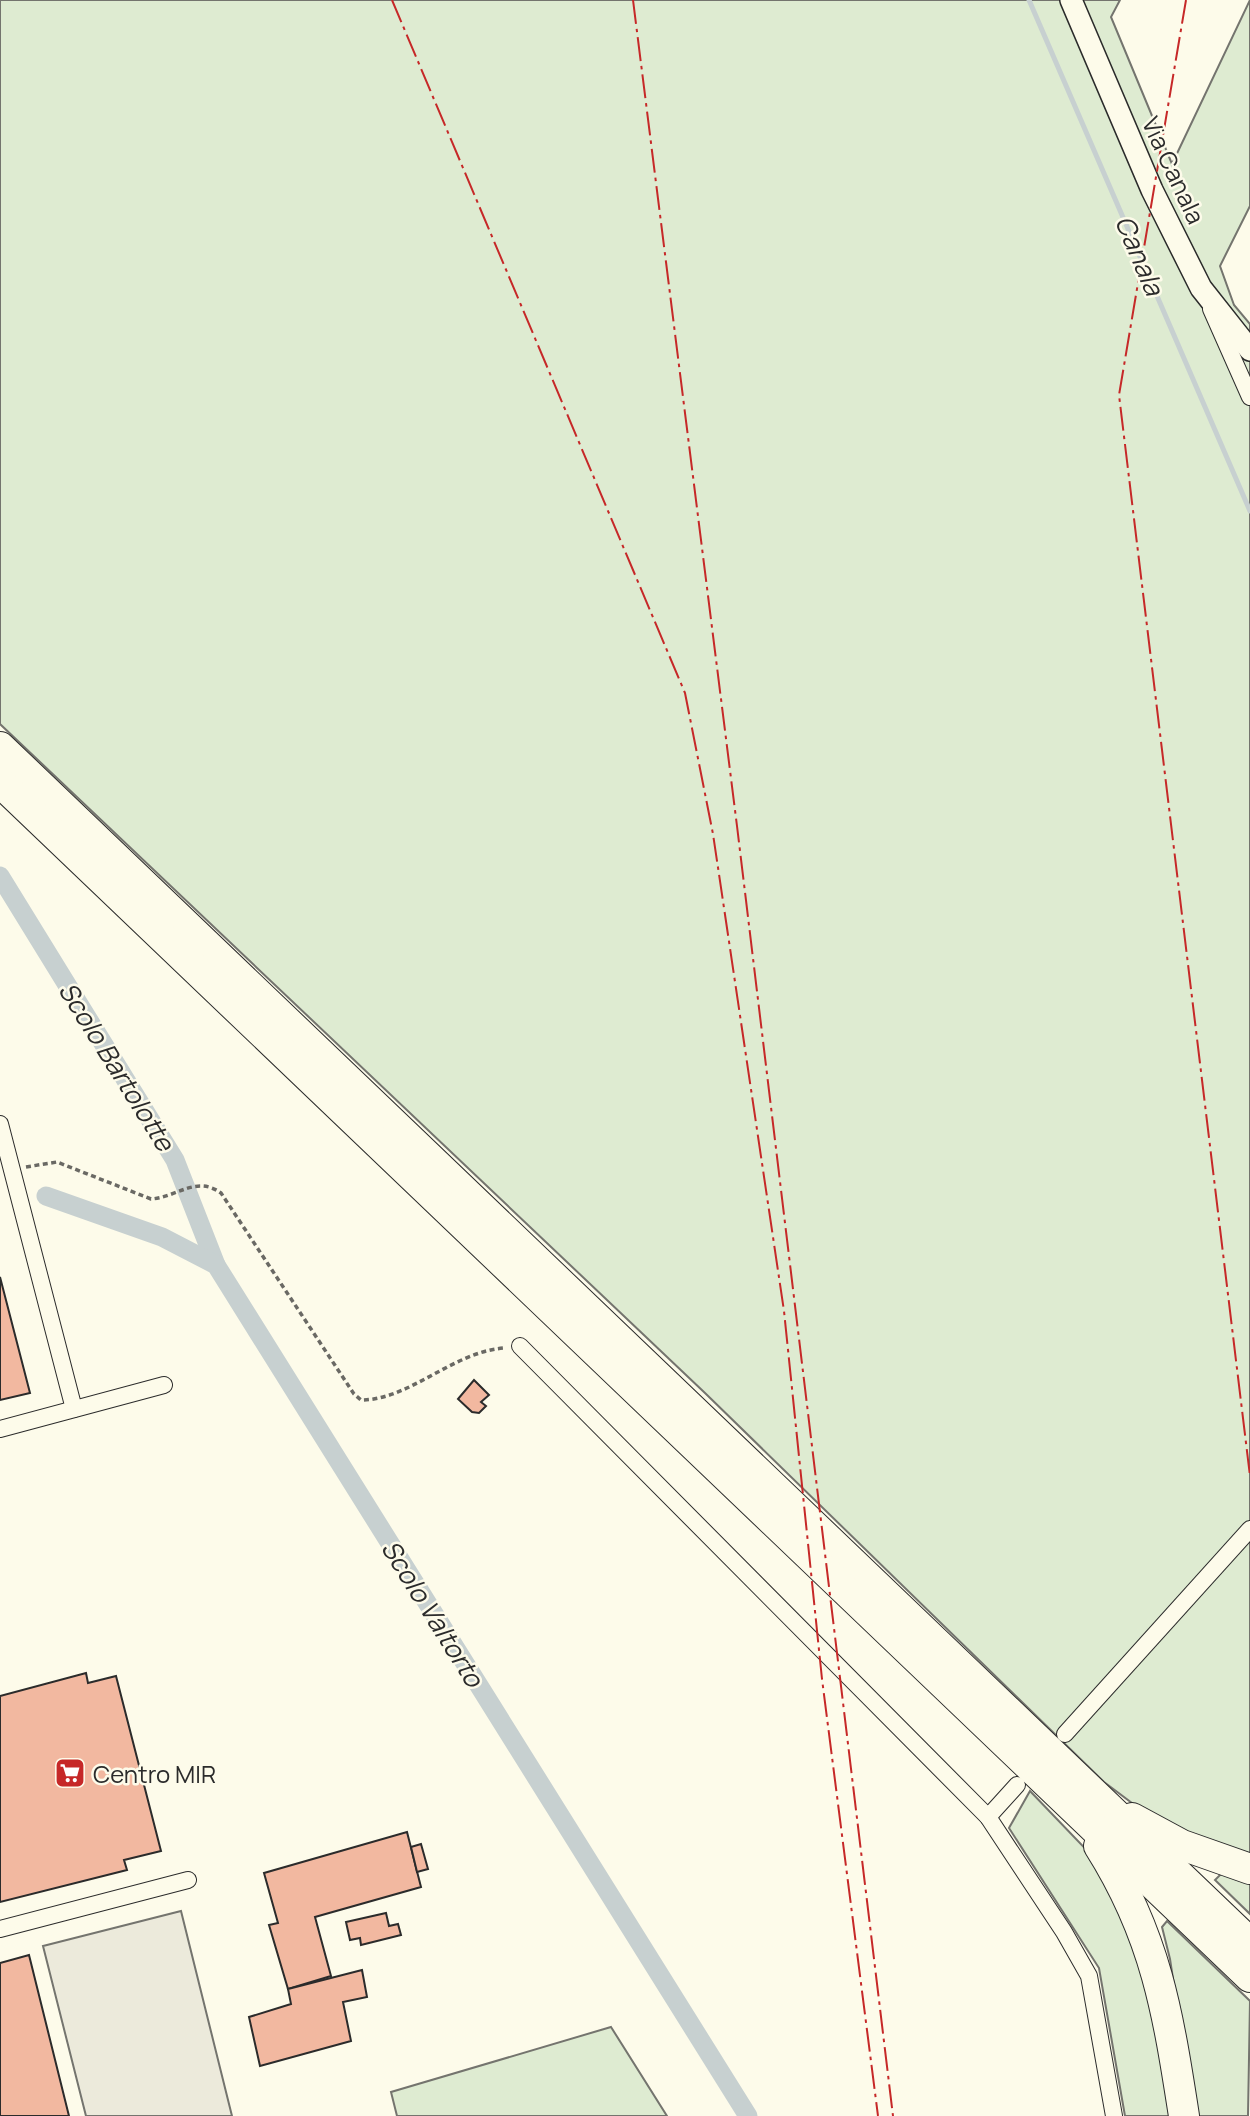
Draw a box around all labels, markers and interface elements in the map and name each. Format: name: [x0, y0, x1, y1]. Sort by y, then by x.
street label: Via Canala: [1135, 111, 1213, 229]
water label: Canala: [1107, 210, 1173, 302]
water label: Scolo Bartolotte: [51, 975, 184, 1159]
water label: Scolo Valtorto: [373, 1533, 493, 1695]
supermarket icon: Centro MIR: [53, 1756, 87, 1790]
place label: Centro MIR: [93, 1757, 216, 1790]

